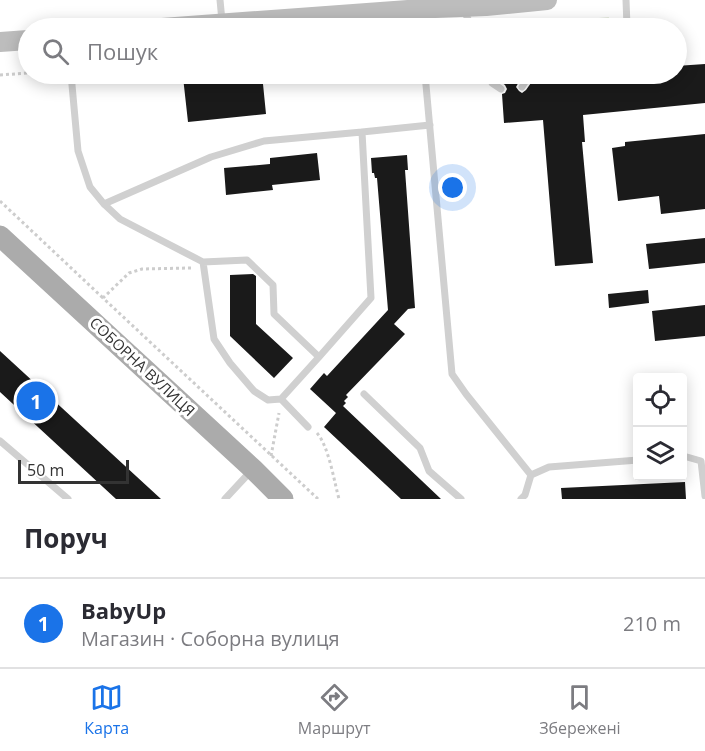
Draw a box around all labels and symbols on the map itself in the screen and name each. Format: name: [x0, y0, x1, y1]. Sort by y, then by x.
your location: [438, 173, 467, 202]
street label: СОБОРНА ВУЛИЦЯ: [86, 312, 200, 420]
pin: 1: [16, 378, 56, 424]
scale bar: [18, 457, 129, 484]

